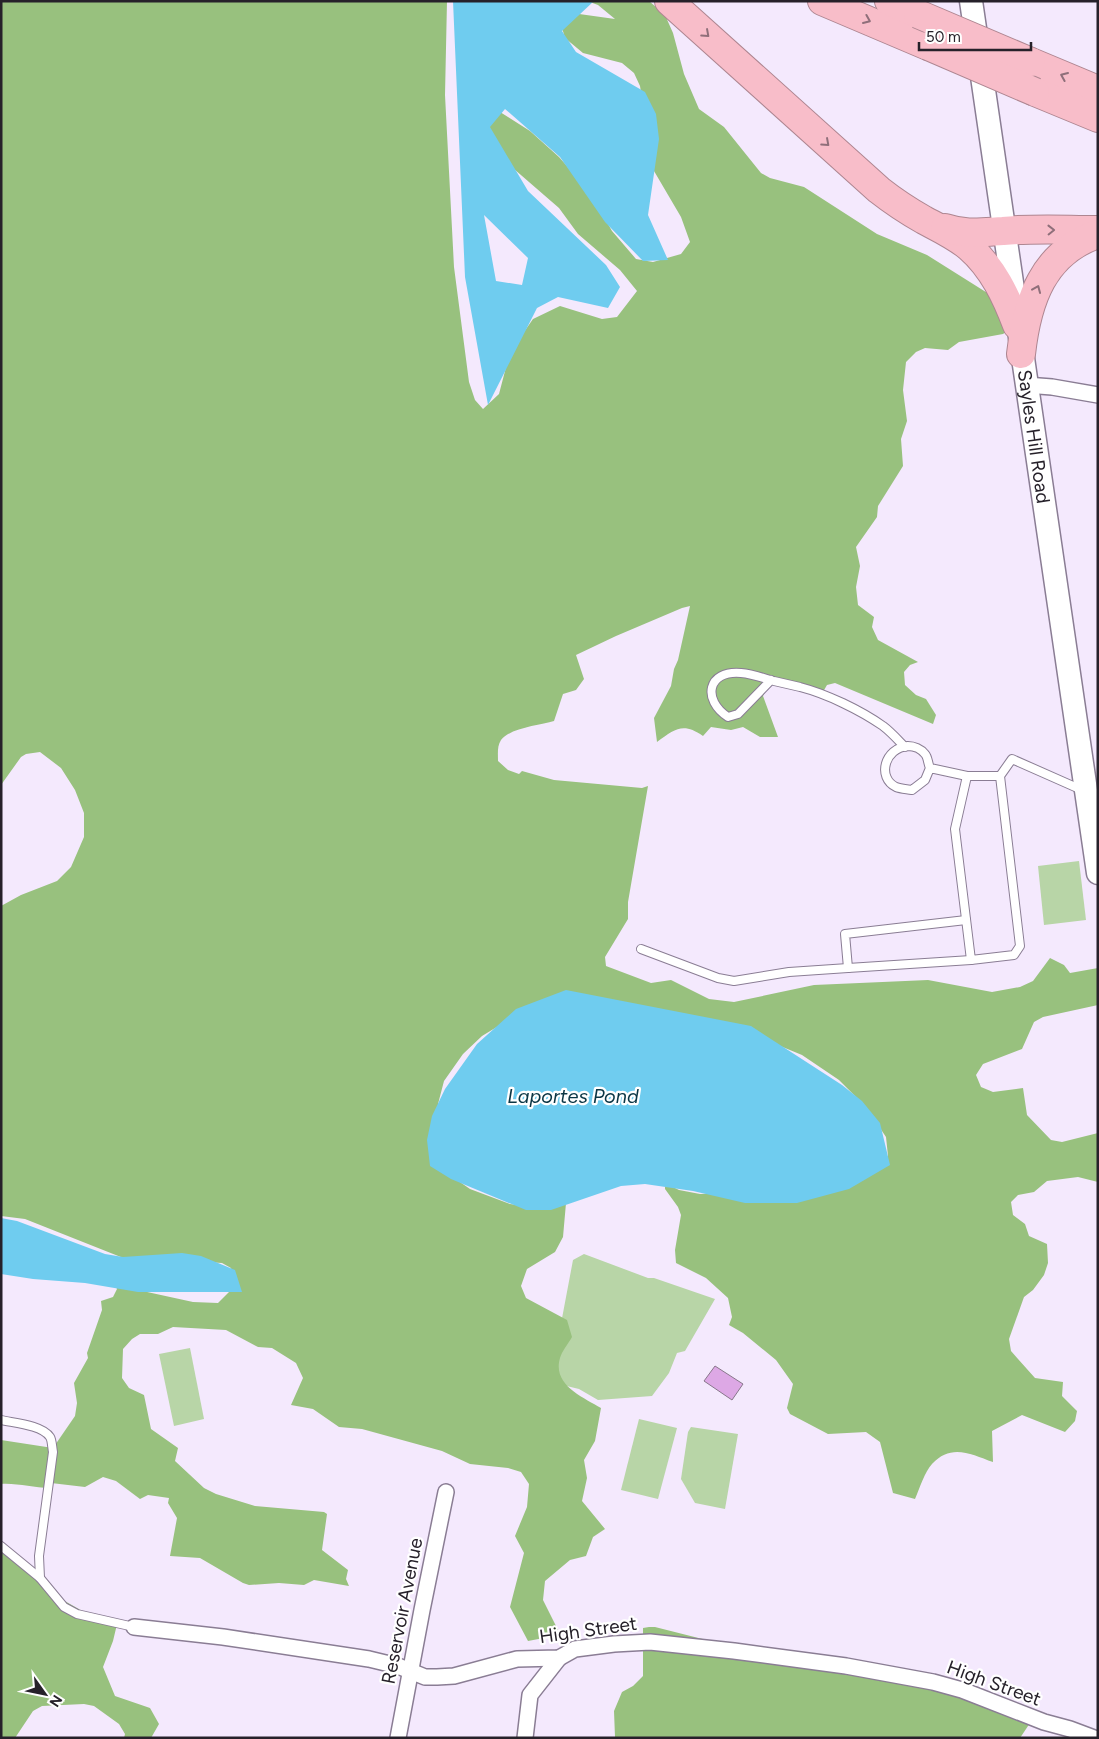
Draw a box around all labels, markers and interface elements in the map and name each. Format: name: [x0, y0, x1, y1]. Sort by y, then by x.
one-way arrow: [862, 14, 871, 25]
scale bar: [919, 20, 1032, 52]
one-way arrow: [700, 28, 709, 37]
text: 50 m: [926, 28, 961, 46]
one-way arrow: [1060, 72, 1069, 82]
one-way arrow: [821, 137, 830, 146]
one-way arrow: [1047, 225, 1055, 235]
one-way arrow: [1030, 285, 1041, 294]
street label: Sayles Hill Road: [1013, 368, 1056, 505]
water label: Laportes Pond: [507, 1084, 639, 1108]
street label: Reservoir Avenue: [377, 1536, 427, 1686]
street label: High Street: [538, 1612, 638, 1648]
street label: High Street: [944, 1655, 1044, 1711]
north arrow: [20, 1669, 70, 1719]
text: N: [45, 1692, 66, 1710]

